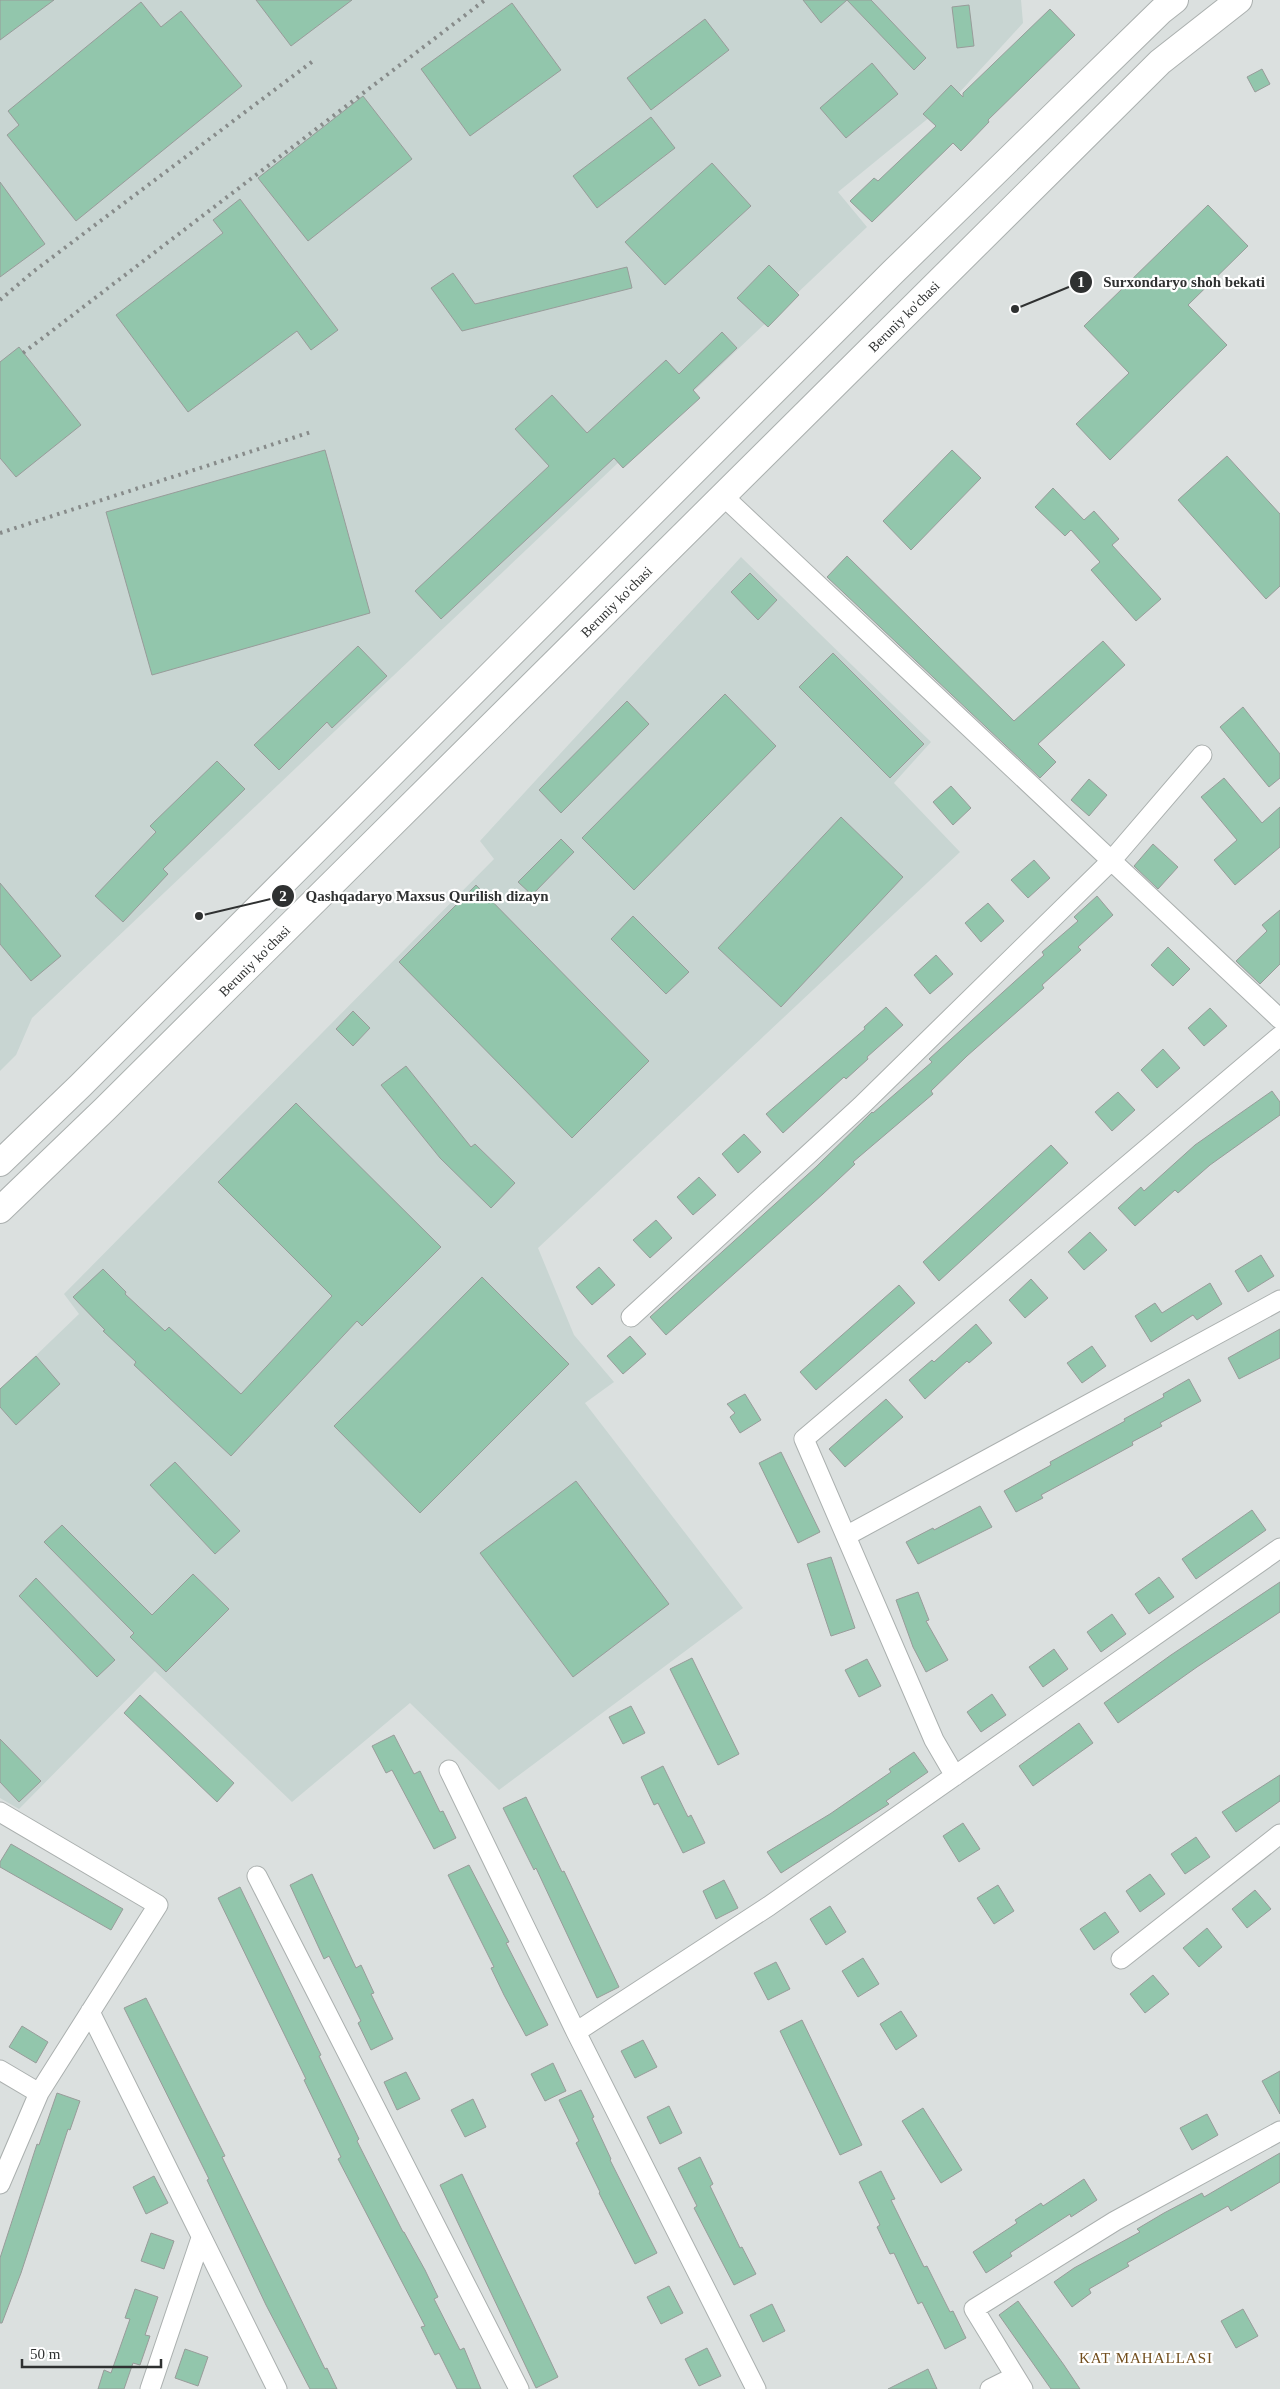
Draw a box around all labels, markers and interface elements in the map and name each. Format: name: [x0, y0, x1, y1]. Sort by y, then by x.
callout: Surxondaryo shoh bekati: [1068, 267, 1275, 297]
text: 1: [1077, 274, 1085, 290]
text: Surxondaryo shoh bekati: [1103, 274, 1265, 290]
street label: Beruniy ko'chasi: [865, 278, 943, 355]
street label: Beruniy ko'chasi: [578, 563, 655, 640]
callout: Qashqadaryo Maxsus Qurilish dizayn: [271, 881, 559, 911]
text: 2: [279, 888, 287, 904]
text: Qashqadaryo Maxsus Qurilish dizayn: [306, 888, 549, 904]
street label: Beruniy ko'chasi: [216, 923, 293, 1000]
scale bar: [22, 2336, 161, 2368]
text: 50 m: [30, 2346, 61, 2362]
district label: KAT MAHALLASI: [1079, 2350, 1213, 2366]

